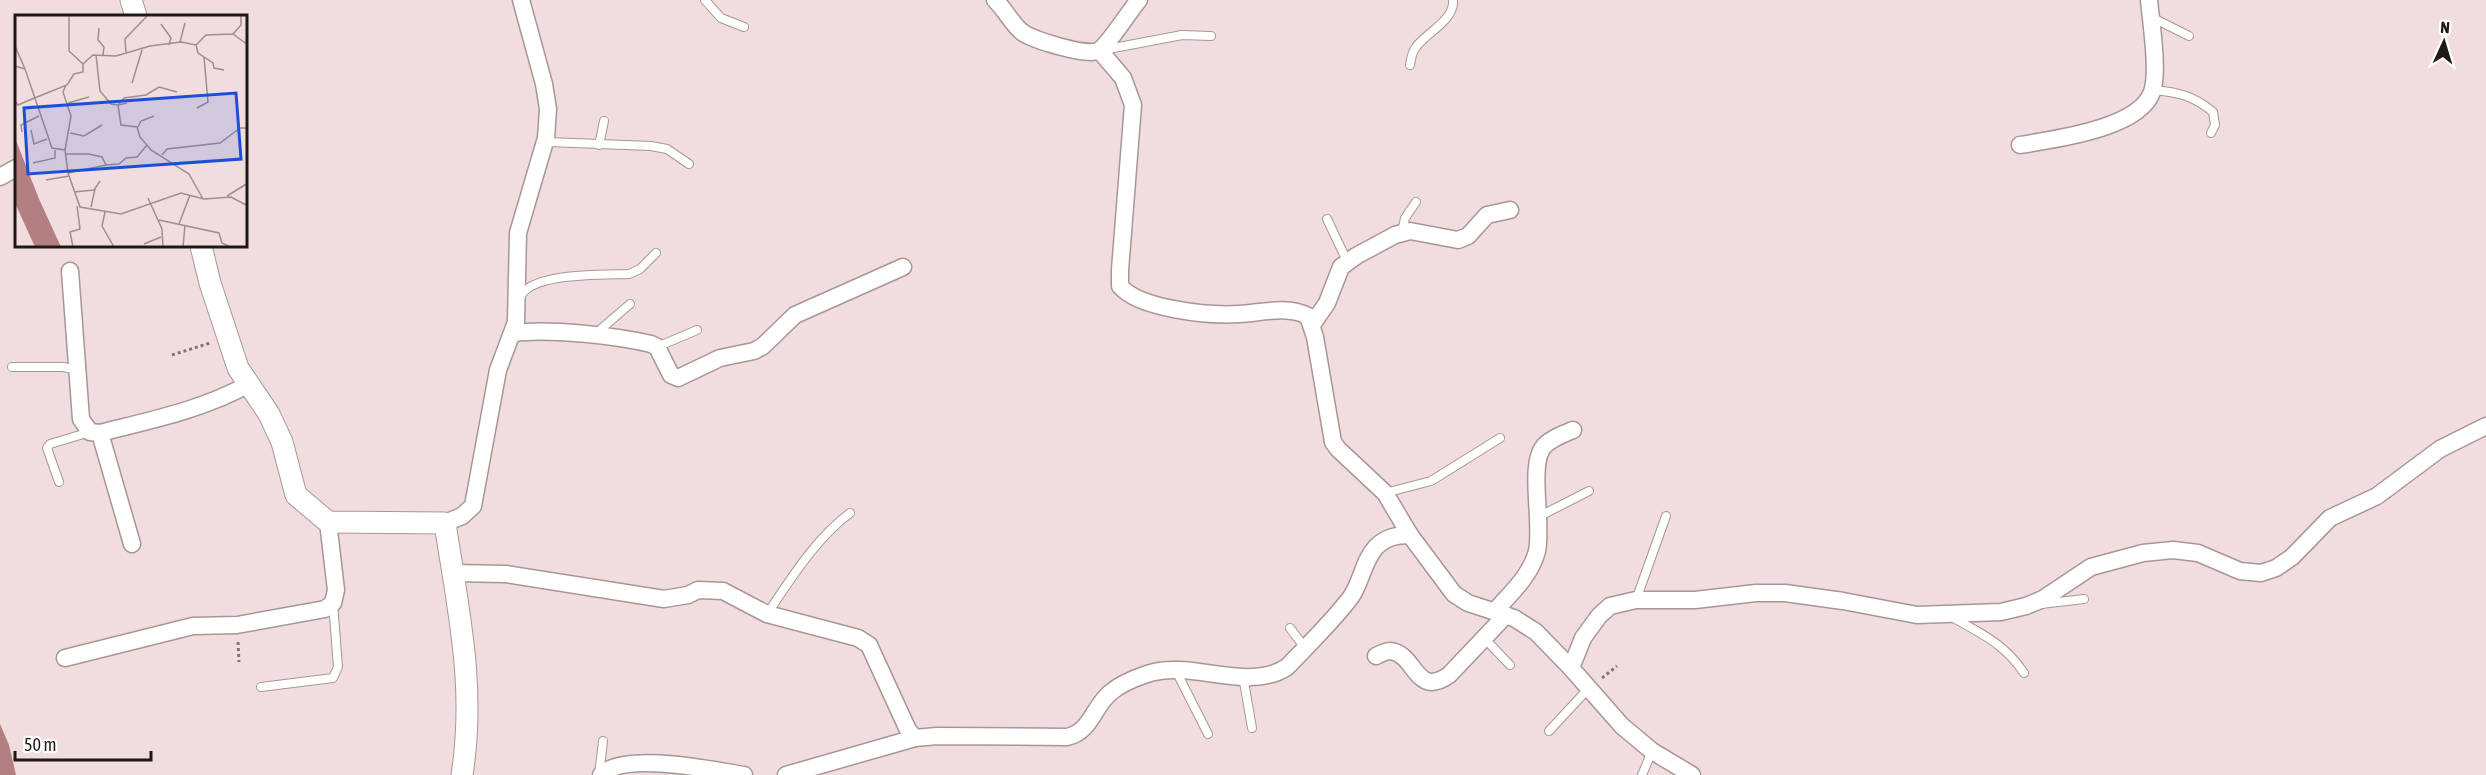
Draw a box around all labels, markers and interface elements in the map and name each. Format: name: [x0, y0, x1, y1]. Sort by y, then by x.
north arrow: [2414, 12, 2474, 72]
inset map: [15, 15, 248, 248]
text: N: [2440, 18, 2450, 36]
scale bar: [15, 724, 152, 762]
text: 50 m: [24, 734, 56, 755]

